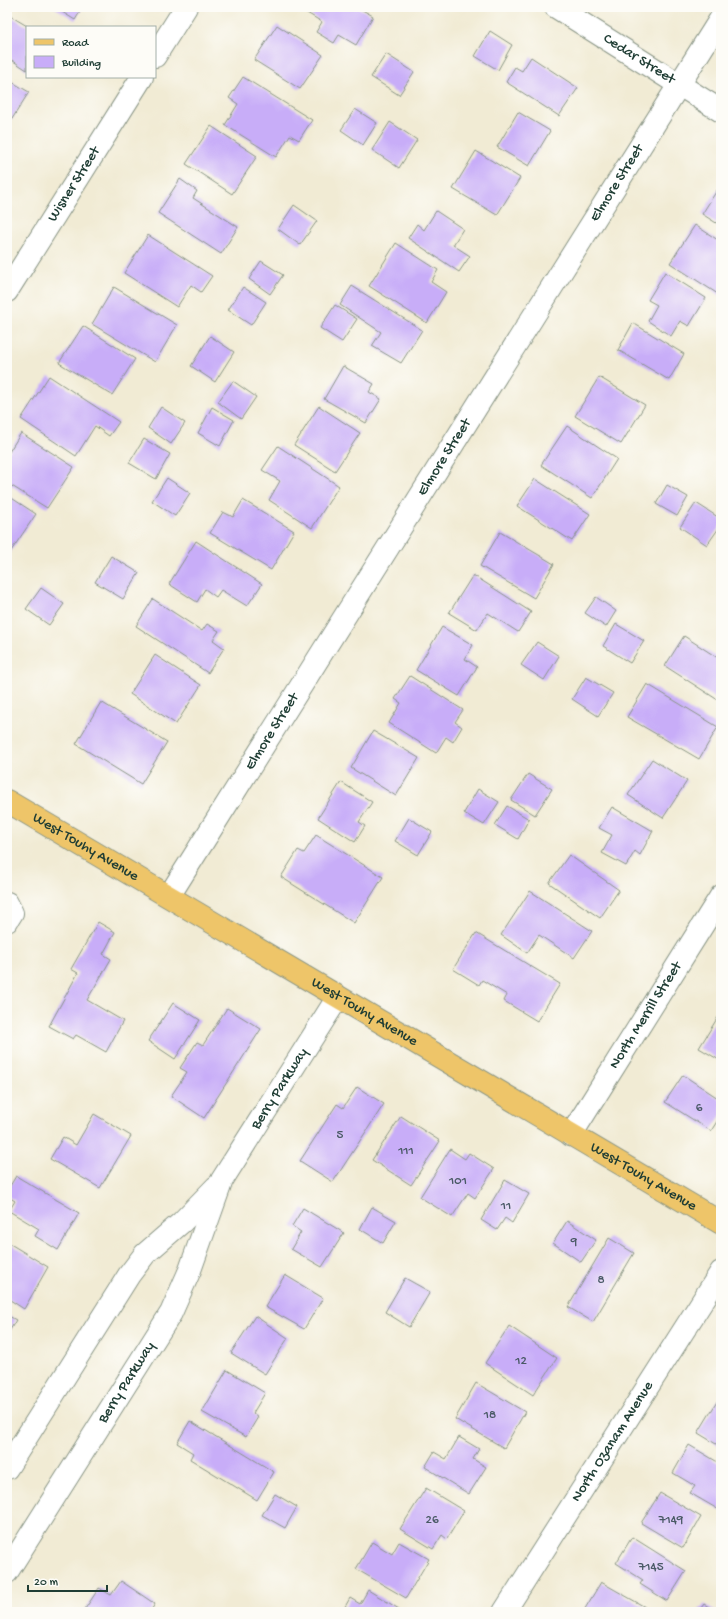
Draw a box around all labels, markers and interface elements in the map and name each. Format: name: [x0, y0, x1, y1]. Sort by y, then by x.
legend: [26, 26, 156, 78]
street label: Cedar Street: [599, 30, 680, 90]
text: Road: [62, 37, 89, 51]
text: Building: [61, 57, 101, 71]
street label: Elmore Street: [586, 140, 649, 225]
street label: Wisner Street: [44, 142, 106, 225]
street label: Elmore Street: [414, 414, 477, 499]
street label: Elmore Street: [241, 688, 304, 774]
street label: West Touhy Avenue: [29, 809, 142, 886]
street label: North Merrill Street: [606, 957, 687, 1072]
street label: West Touhy Avenue: [308, 974, 421, 1051]
street label: Berry Parkway: [247, 1044, 313, 1134]
house number: 6: [696, 1101, 703, 1116]
house number: 5: [337, 1128, 344, 1143]
street label: West Touhy Avenue: [587, 1139, 700, 1216]
house number: 111: [397, 1144, 414, 1159]
house number: 101: [448, 1174, 467, 1189]
house number: 11: [500, 1199, 511, 1214]
house number: 9: [570, 1235, 578, 1250]
house number: 8: [597, 1273, 605, 1288]
street label: Berry Parkway: [94, 1338, 160, 1428]
house number: 12: [514, 1354, 527, 1369]
street label: North Ozanam Avenue: [568, 1378, 658, 1505]
house number: 18: [483, 1408, 496, 1423]
house number: 26: [426, 1513, 439, 1528]
house number: 7149: [658, 1513, 684, 1528]
house number: 7145: [638, 1560, 664, 1575]
scale bar: [28, 1567, 107, 1593]
text: 20 m: [34, 1576, 59, 1590]

